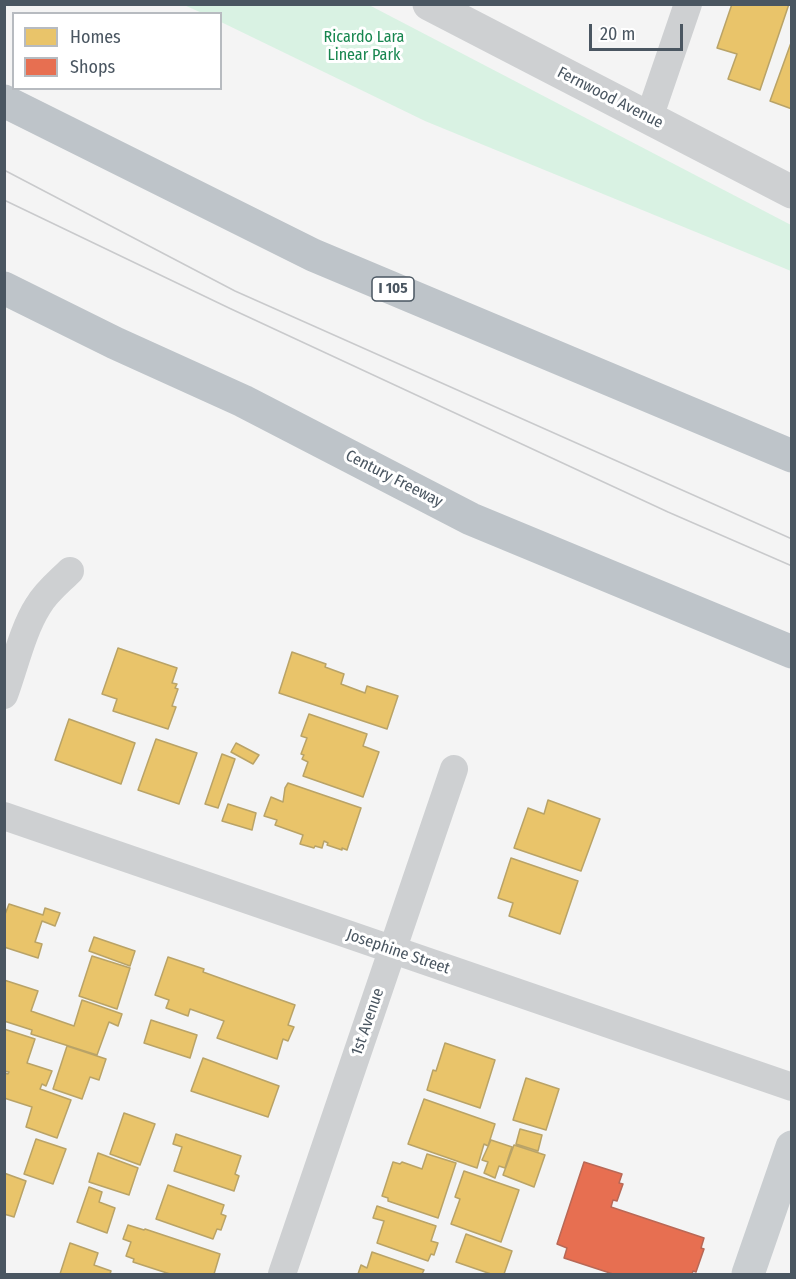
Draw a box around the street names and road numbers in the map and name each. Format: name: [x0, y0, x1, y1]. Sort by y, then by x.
street label: Fernwood Avenue: [554, 63, 666, 133]
road number: I 105: [372, 277, 414, 301]
street label: Century Freeway: [342, 446, 446, 512]
street label: Josephine Street: [344, 925, 452, 979]
street label: 1st Avenue: [348, 986, 388, 1058]

